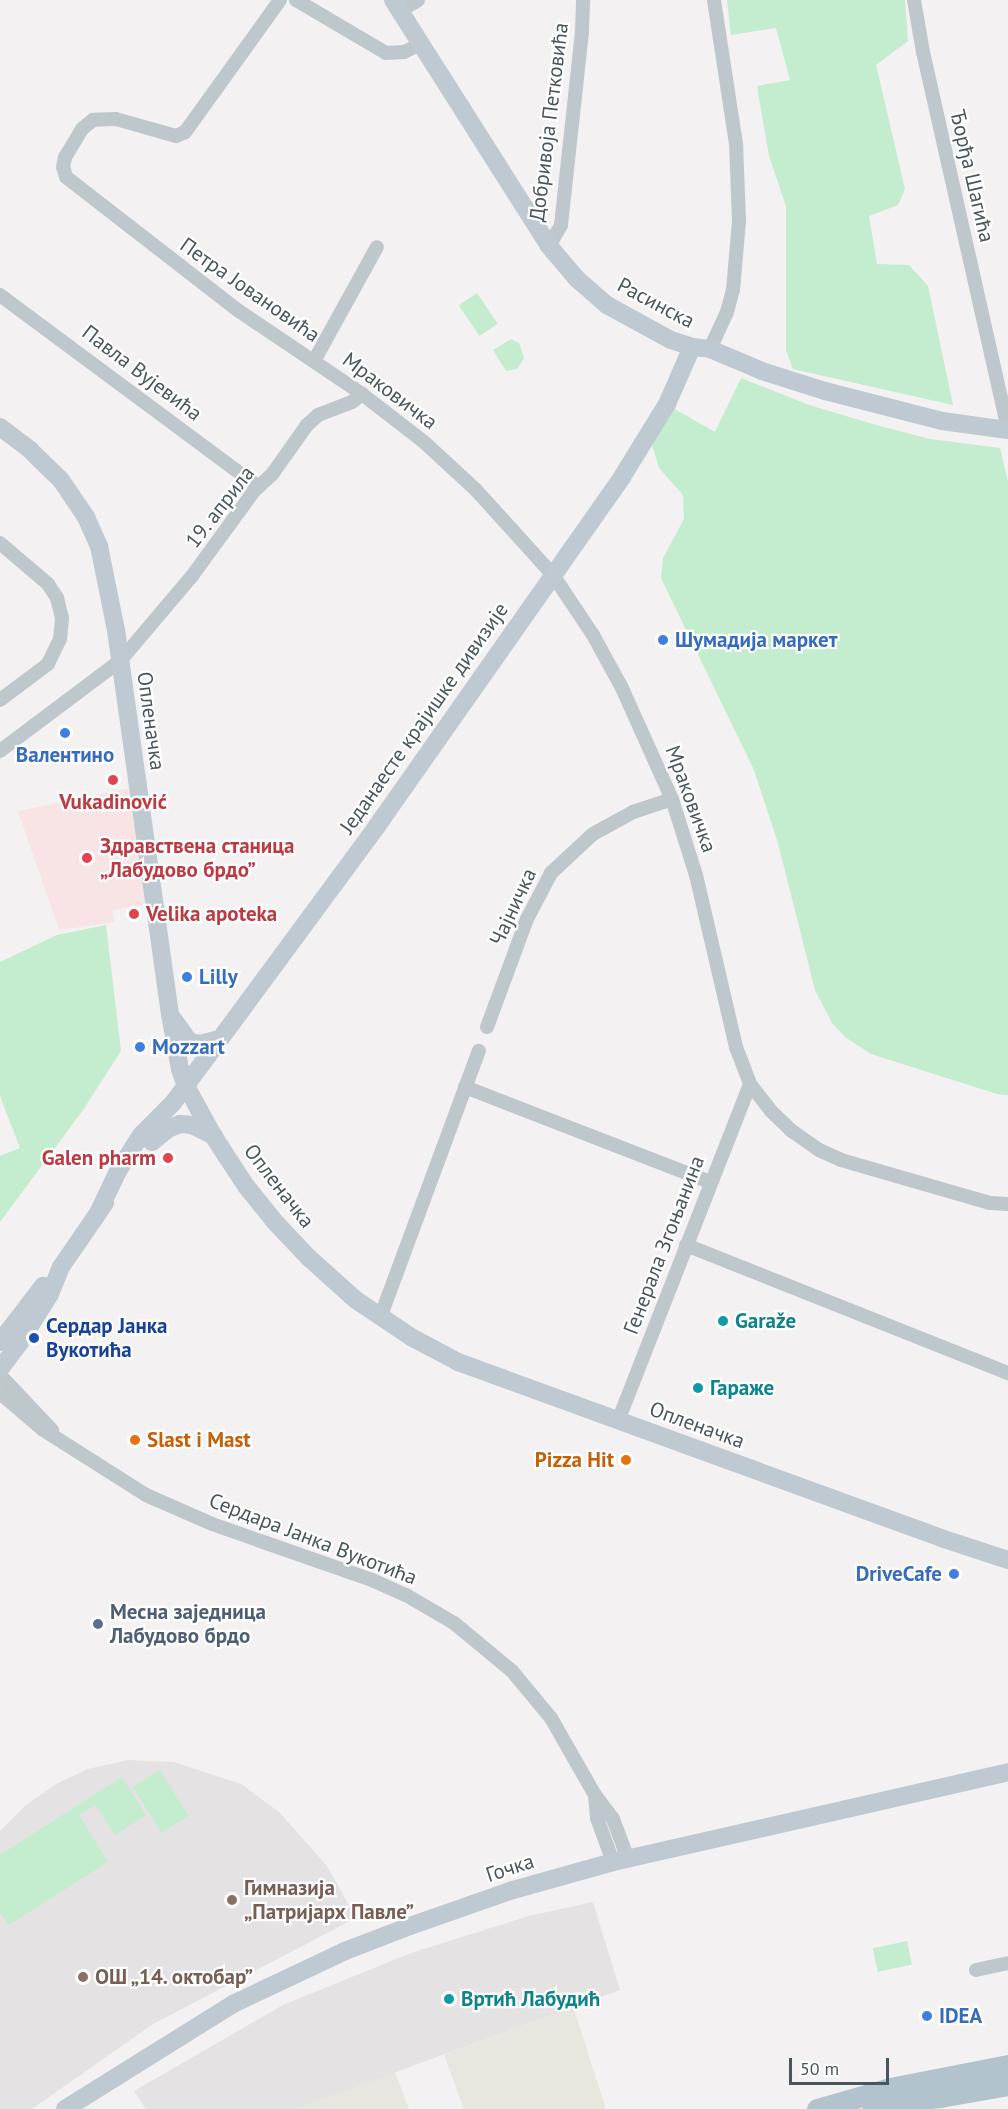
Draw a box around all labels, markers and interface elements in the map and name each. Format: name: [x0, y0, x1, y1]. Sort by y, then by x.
street label: Добривоја Петковића: [524, 21, 574, 223]
street label: Ђорђа Шагића: [944, 107, 1000, 245]
street label: Петра Јовановића: [175, 232, 325, 348]
street label: Расинска: [613, 272, 699, 334]
street label: Павла Вујевића: [77, 320, 207, 426]
street label: Мраковичка: [338, 347, 442, 435]
street label: 19. априла: [180, 460, 260, 554]
street label: Једанаесте крајишке дивизије: [335, 598, 513, 838]
place label: Шумадија маркет: [675, 627, 837, 653]
marker: Шумадија маркет: [656, 633, 670, 647]
street label: Опленачка: [132, 670, 170, 772]
marker: Валентино: [58, 726, 72, 740]
place label: Валентино: [16, 742, 114, 768]
street label: Мраковичка: [660, 742, 722, 856]
marker: Vukadinović: [106, 773, 120, 787]
place label: Vukadinović: [59, 789, 167, 815]
place label: Здравствена станица „Лабудово брдо”: [100, 833, 294, 883]
marker: Здравствена станица „Лабудово брдо”: [78, 849, 96, 867]
street label: Чајничка: [484, 864, 542, 950]
place label: Velika apoteka: [146, 901, 277, 927]
marker: Velika apoteka: [127, 907, 141, 921]
place label: Lilly: [199, 964, 238, 990]
marker: Lilly: [180, 970, 194, 984]
place label: Mozzart: [152, 1034, 225, 1060]
marker: Mozzart: [133, 1040, 147, 1054]
street label: Опленачка: [238, 1139, 320, 1233]
place label: Galen pharm: [42, 1145, 156, 1171]
marker: Galen pharm: [161, 1151, 175, 1165]
street label: Генерала Згоњанина: [618, 1152, 710, 1338]
place label: Garaže: [735, 1308, 796, 1334]
place label: Сердар Јанка Вукотића: [46, 1313, 167, 1363]
marker: Garaže: [716, 1314, 730, 1328]
marker: Сердар Јанка Вукотића: [27, 1331, 41, 1345]
place label: Гараже: [710, 1375, 774, 1401]
marker: Гараже: [691, 1381, 705, 1395]
street label: Опленачка: [646, 1396, 748, 1454]
place label: Slast i Mast: [147, 1427, 251, 1453]
marker: Slast i Mast: [128, 1433, 142, 1447]
place label: Pizza Hit: [535, 1447, 614, 1473]
marker: Pizza Hit: [619, 1453, 633, 1467]
street label: Сердара Јанка Вукотића: [205, 1488, 421, 1590]
place label: DriveCafe: [856, 1561, 942, 1587]
marker: DriveCafe: [947, 1567, 961, 1581]
place label: Месна заједница Лабудово брдо: [110, 1599, 266, 1649]
marker: Месна заједница Лабудово брдо: [91, 1617, 105, 1631]
street label: Гочка: [483, 1848, 537, 1888]
place label: Гимназија „Патријарх Павле”: [244, 1875, 414, 1925]
marker: Гимназија „Патријарх Павле”: [225, 1893, 239, 1907]
place label: ОШ „14. октобар”: [95, 1964, 256, 1990]
marker: ОШ „14. октобар”: [76, 1970, 90, 1984]
place label: Вртић Лабудић: [461, 1986, 601, 2012]
marker: Вртић Лабудић: [442, 1992, 456, 2006]
place label: IDEA: [939, 2003, 982, 2029]
marker: IDEA: [920, 2009, 934, 2023]
scale bar: [792, 2046, 892, 2084]
text: 50 m: [800, 2057, 839, 2080]

